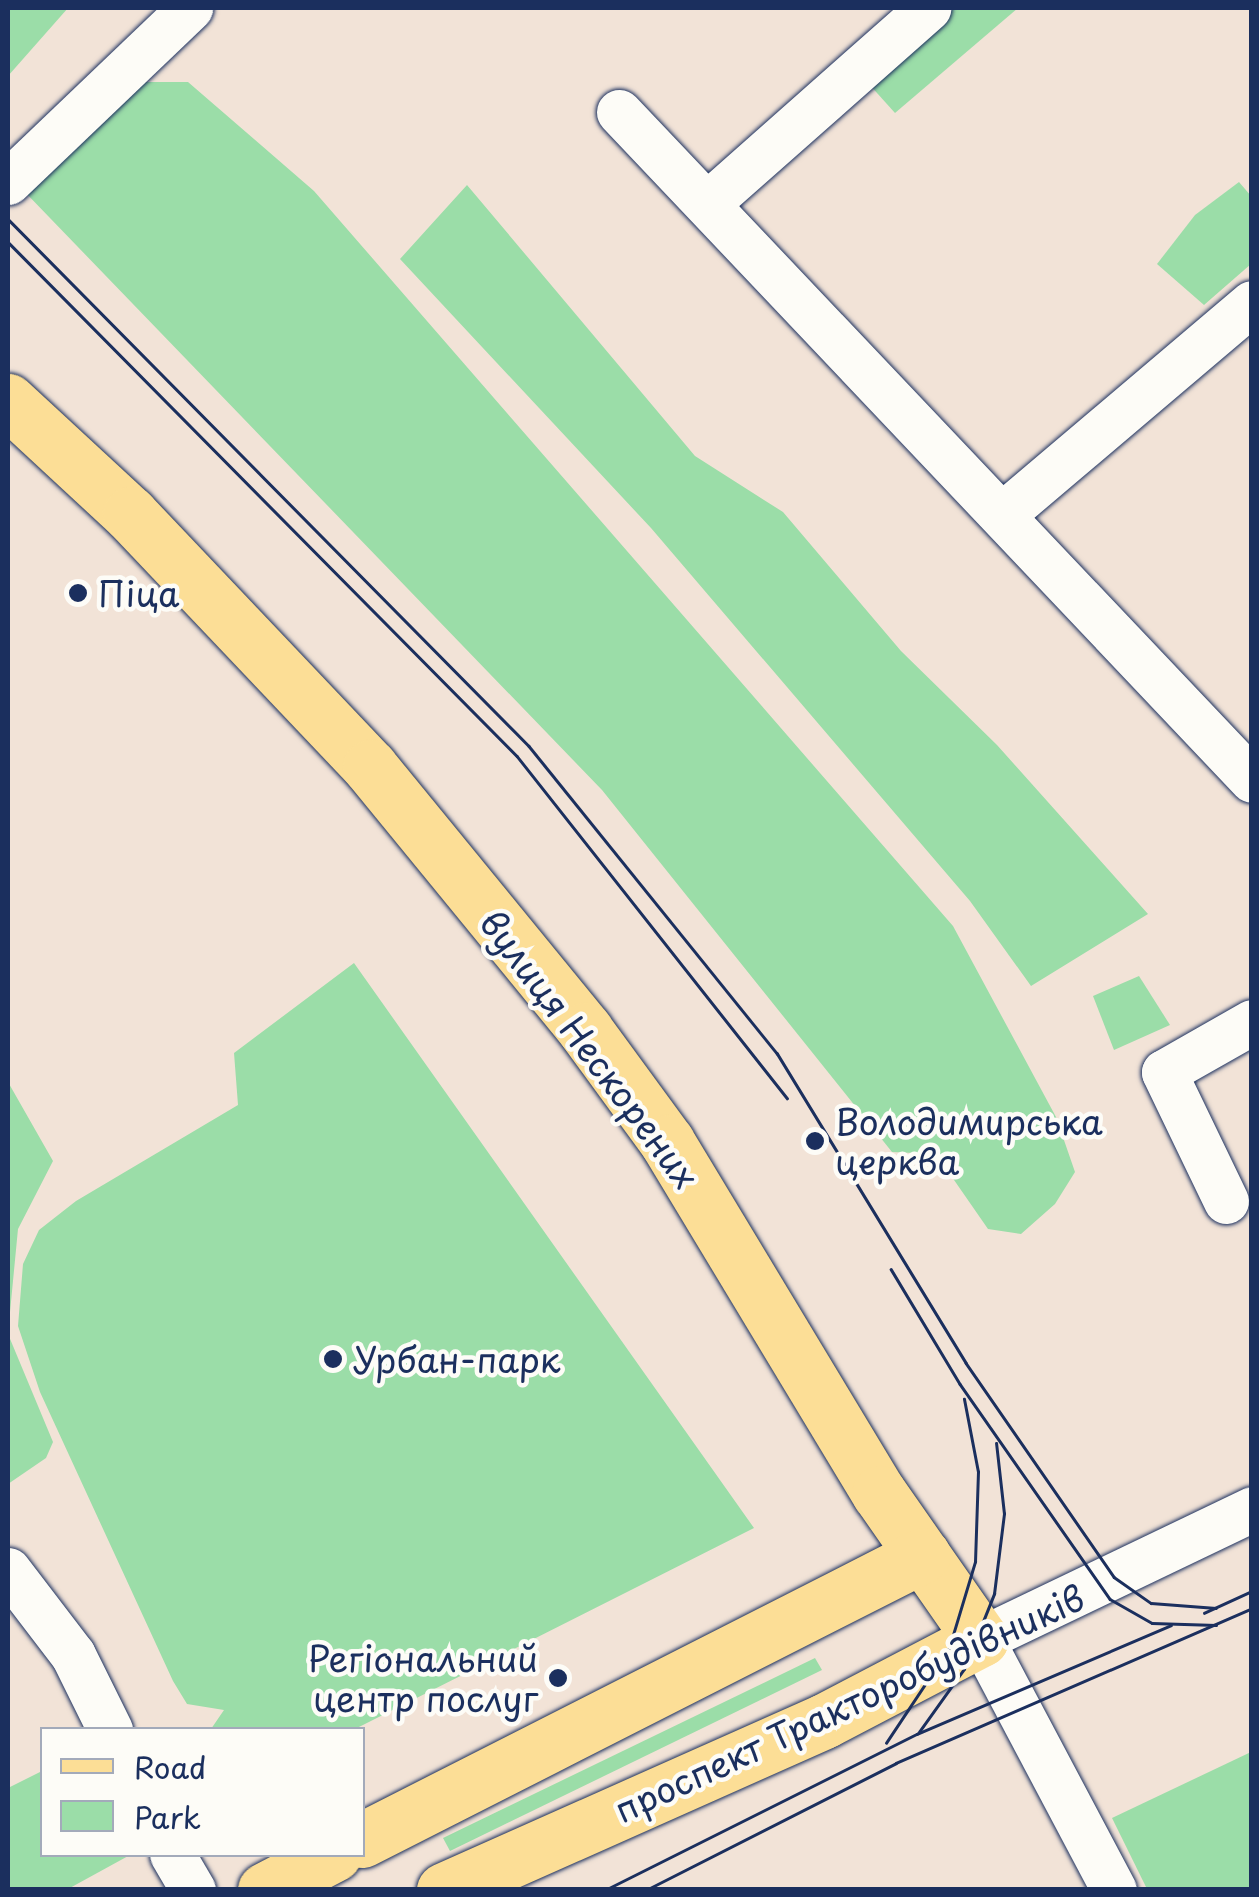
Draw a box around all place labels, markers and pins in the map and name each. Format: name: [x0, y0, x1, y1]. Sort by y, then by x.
place label: Піца: [98, 572, 179, 614]
marker: Піца: [67, 582, 89, 604]
place label: Володимирська церква: [835, 1100, 1103, 1182]
marker: Володимирська церква: [804, 1130, 826, 1152]
place label: Урбан-парк: [353, 1338, 561, 1380]
marker: Урбан-парк: [322, 1348, 344, 1370]
place label: Регіональний центр послуг: [307, 1637, 538, 1719]
marker: Регіональний центр послуг: [547, 1667, 569, 1689]

